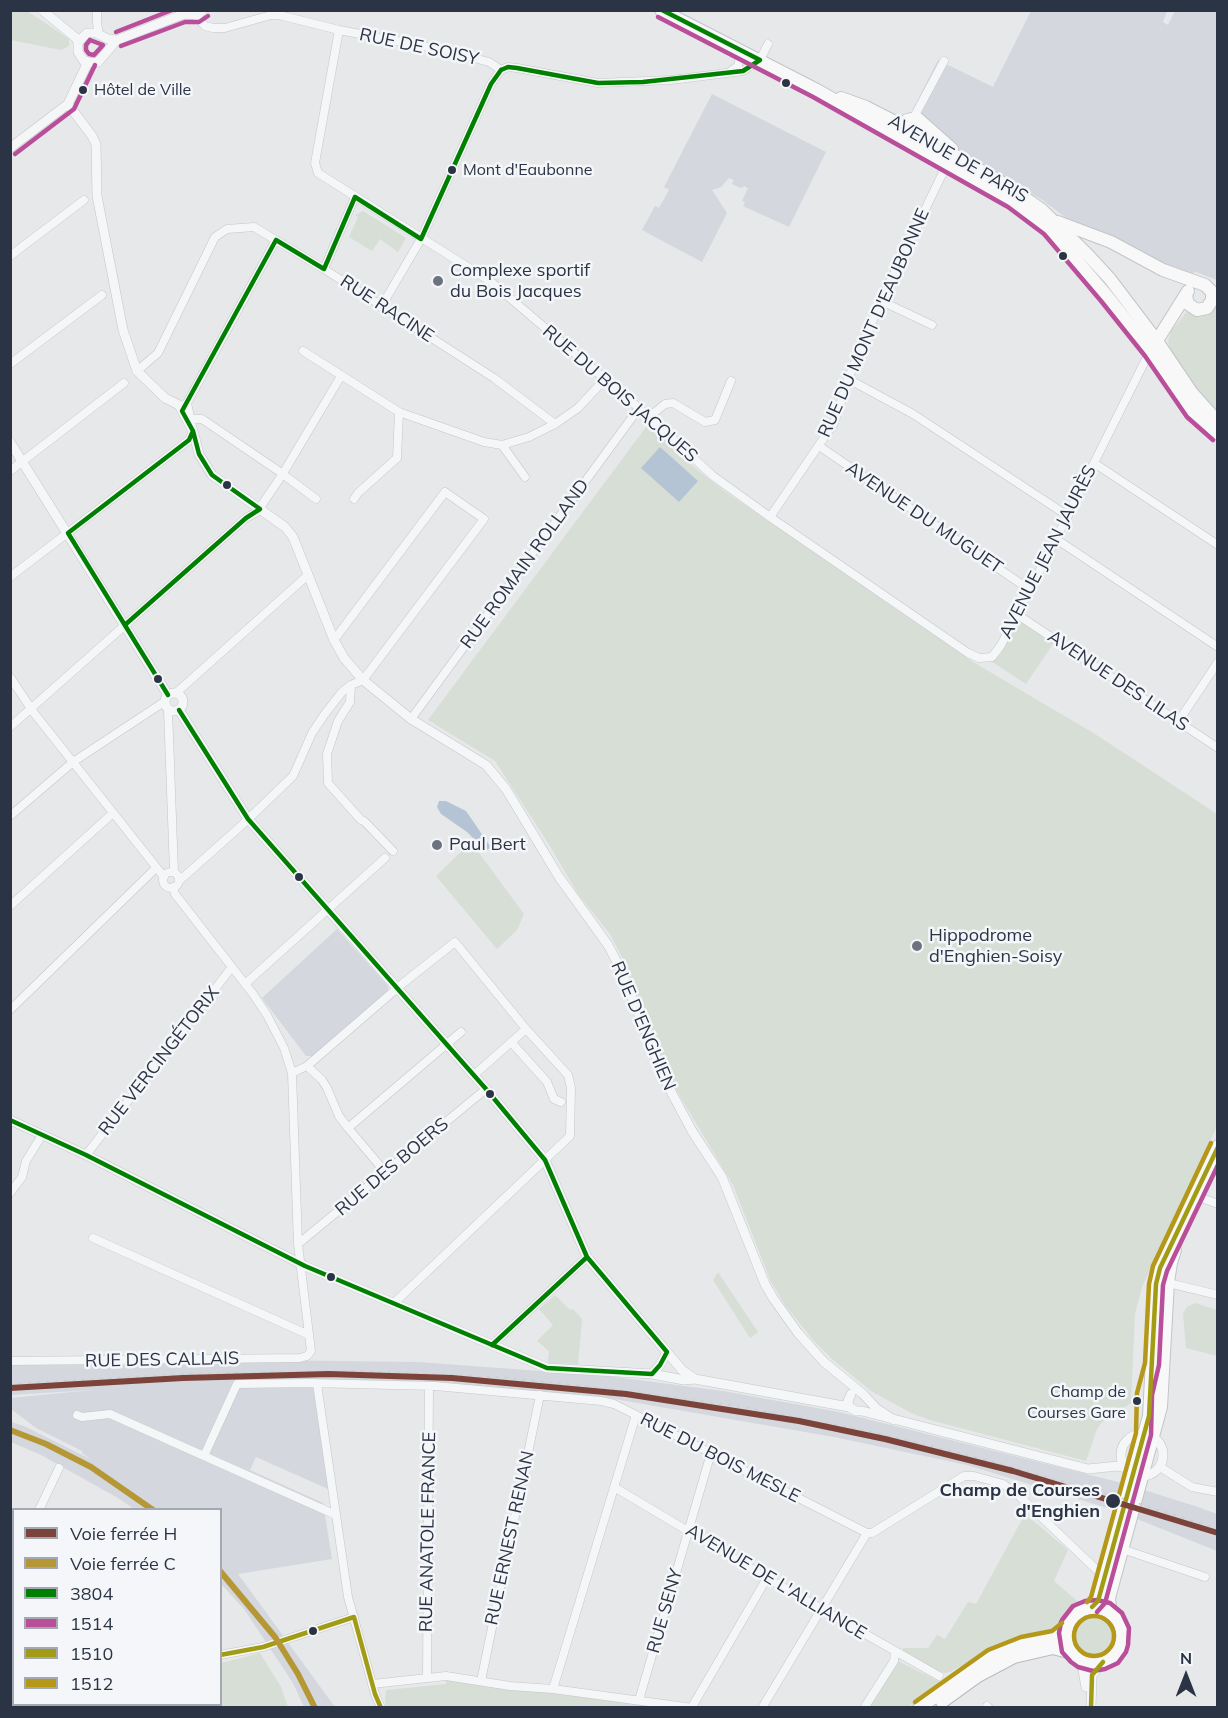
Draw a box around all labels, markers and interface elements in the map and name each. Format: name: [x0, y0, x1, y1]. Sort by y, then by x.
street label: RUE DE SOISY: [357, 24, 481, 70]
unlabelled marker: [780, 77, 792, 89]
place label: Hôtel de Ville: [94, 80, 191, 100]
marker: Hôtel de Ville: [77, 84, 89, 96]
street label: AVENUE DE PARIS: [884, 110, 1032, 208]
place label: Mont d'Eaubonne: [463, 160, 592, 180]
marker: Mont d'Eaubonne: [446, 164, 458, 176]
street label: RUE DU MONT D'EAUBONNE: [814, 205, 934, 441]
unlabelled marker: [1057, 250, 1069, 262]
place label: Complexe sportif du Bois Jacques: [450, 260, 590, 302]
street label: RUE RACINE: [336, 271, 438, 347]
marker: Complexe sportif du Bois Jacques: [431, 274, 445, 288]
street label: RUE DU BOIS JACQUES: [538, 321, 702, 467]
street label: AVENUE DU MUGUET: [841, 457, 1007, 579]
street label: AVENUE JEAN JAURÈS: [995, 462, 1101, 642]
street label: RUE ROMAIN ROLLAND: [456, 475, 594, 653]
unlabelled marker: [221, 479, 233, 491]
street label: AVENUE DES LILAS: [1043, 626, 1193, 736]
unlabelled marker: [152, 673, 164, 685]
place label: Paul Bert: [449, 834, 526, 856]
marker: Paul Bert: [430, 838, 444, 852]
unlabelled marker: [293, 871, 305, 883]
place label: Hippodrome d'Enghien-Soisy: [929, 925, 1062, 968]
marker: Hippodrome d'Enghien-Soisy: [910, 939, 924, 953]
street label: RUE D'ENGHIEN: [606, 958, 680, 1094]
street label: RUE VERCINGÉTORIX: [94, 982, 224, 1140]
unlabelled marker: [484, 1088, 496, 1100]
street label: RUE DES BOERS: [331, 1113, 453, 1221]
unlabelled marker: [325, 1271, 337, 1283]
street label: RUE DES CALLAIS: [85, 1348, 239, 1372]
place label: Champ de Courses Gare: [1027, 1382, 1126, 1420]
marker: Champ de Courses Gare: [1131, 1395, 1143, 1407]
street label: RUE DU BOIS MESLE: [637, 1408, 803, 1508]
street label: RUE ANATOLE FRANCE: [415, 1432, 441, 1632]
street label: RUE ERNEST RENAN: [481, 1449, 539, 1627]
place label: Champ de Courses d'Enghien: [939, 1480, 1100, 1522]
marker: Champ de Courses d'Enghien: [1104, 1492, 1122, 1510]
legend: [12, 1508, 222, 1706]
street label: AVENUE DE L'ALLIANCE: [682, 1519, 870, 1645]
text: Voie ferrée H: [70, 1522, 177, 1545]
text: Voie ferrée C: [70, 1552, 176, 1575]
street label: RUE SENY: [643, 1566, 687, 1656]
text: 3804: [70, 1582, 113, 1605]
text: 1514: [70, 1612, 113, 1635]
unlabelled marker: [307, 1625, 319, 1637]
text: 1510: [70, 1642, 113, 1665]
north arrow: [1156, 1646, 1216, 1706]
text: N: [1180, 1648, 1192, 1668]
text: 1512: [70, 1672, 113, 1695]

